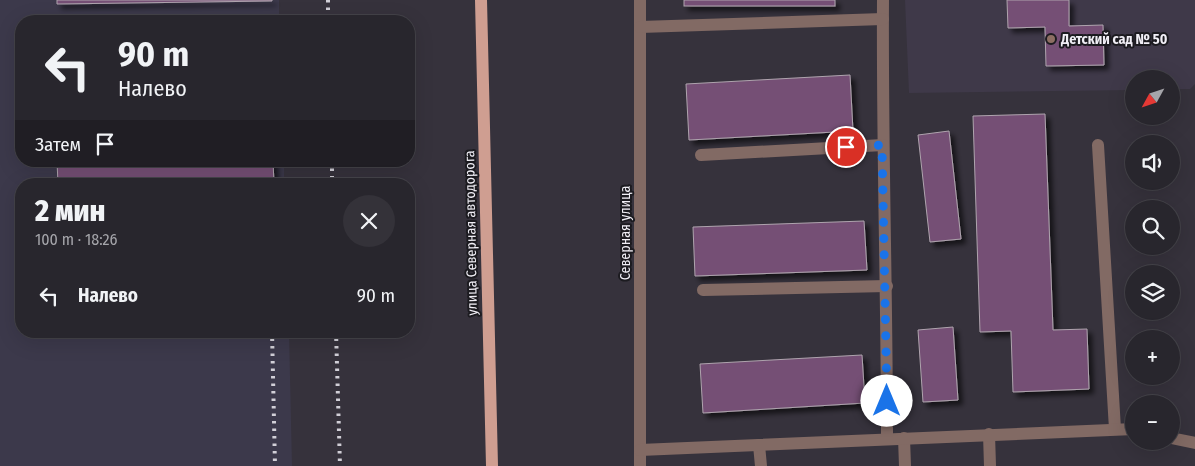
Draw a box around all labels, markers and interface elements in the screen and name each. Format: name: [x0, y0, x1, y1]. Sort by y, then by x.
place label: Детский сад № 50: [1060, 31, 1168, 48]
text: 90 m: [118, 33, 189, 75]
marker: Детский сад № 50: [1045, 33, 1057, 45]
icon: left: [35, 35, 100, 100]
north arrow: [1125, 70, 1180, 125]
map controls: [1125, 70, 1180, 450]
text: Налево: [118, 75, 187, 102]
pin: [825, 126, 867, 168]
icon: arrive: [91, 130, 119, 158]
text: Затем: [35, 133, 81, 156]
icon: arrive: [832, 133, 860, 161]
button: sound: [1125, 135, 1180, 190]
street label: улица Северная автодорога: [461, 150, 481, 316]
street label: Северная улица: [617, 186, 634, 280]
text: 2 мин: [35, 193, 105, 229]
button: close: [343, 195, 395, 247]
button: search: [1125, 200, 1180, 255]
text: 100 m · 18:26: [35, 230, 118, 249]
button: layers: [1125, 265, 1180, 320]
icon: left: [35, 282, 63, 310]
text: Налево: [78, 284, 138, 307]
text: 90 m: [357, 284, 395, 307]
button: +: [1125, 330, 1180, 385]
position arrow: [860, 374, 912, 426]
button: −: [1125, 395, 1180, 450]

